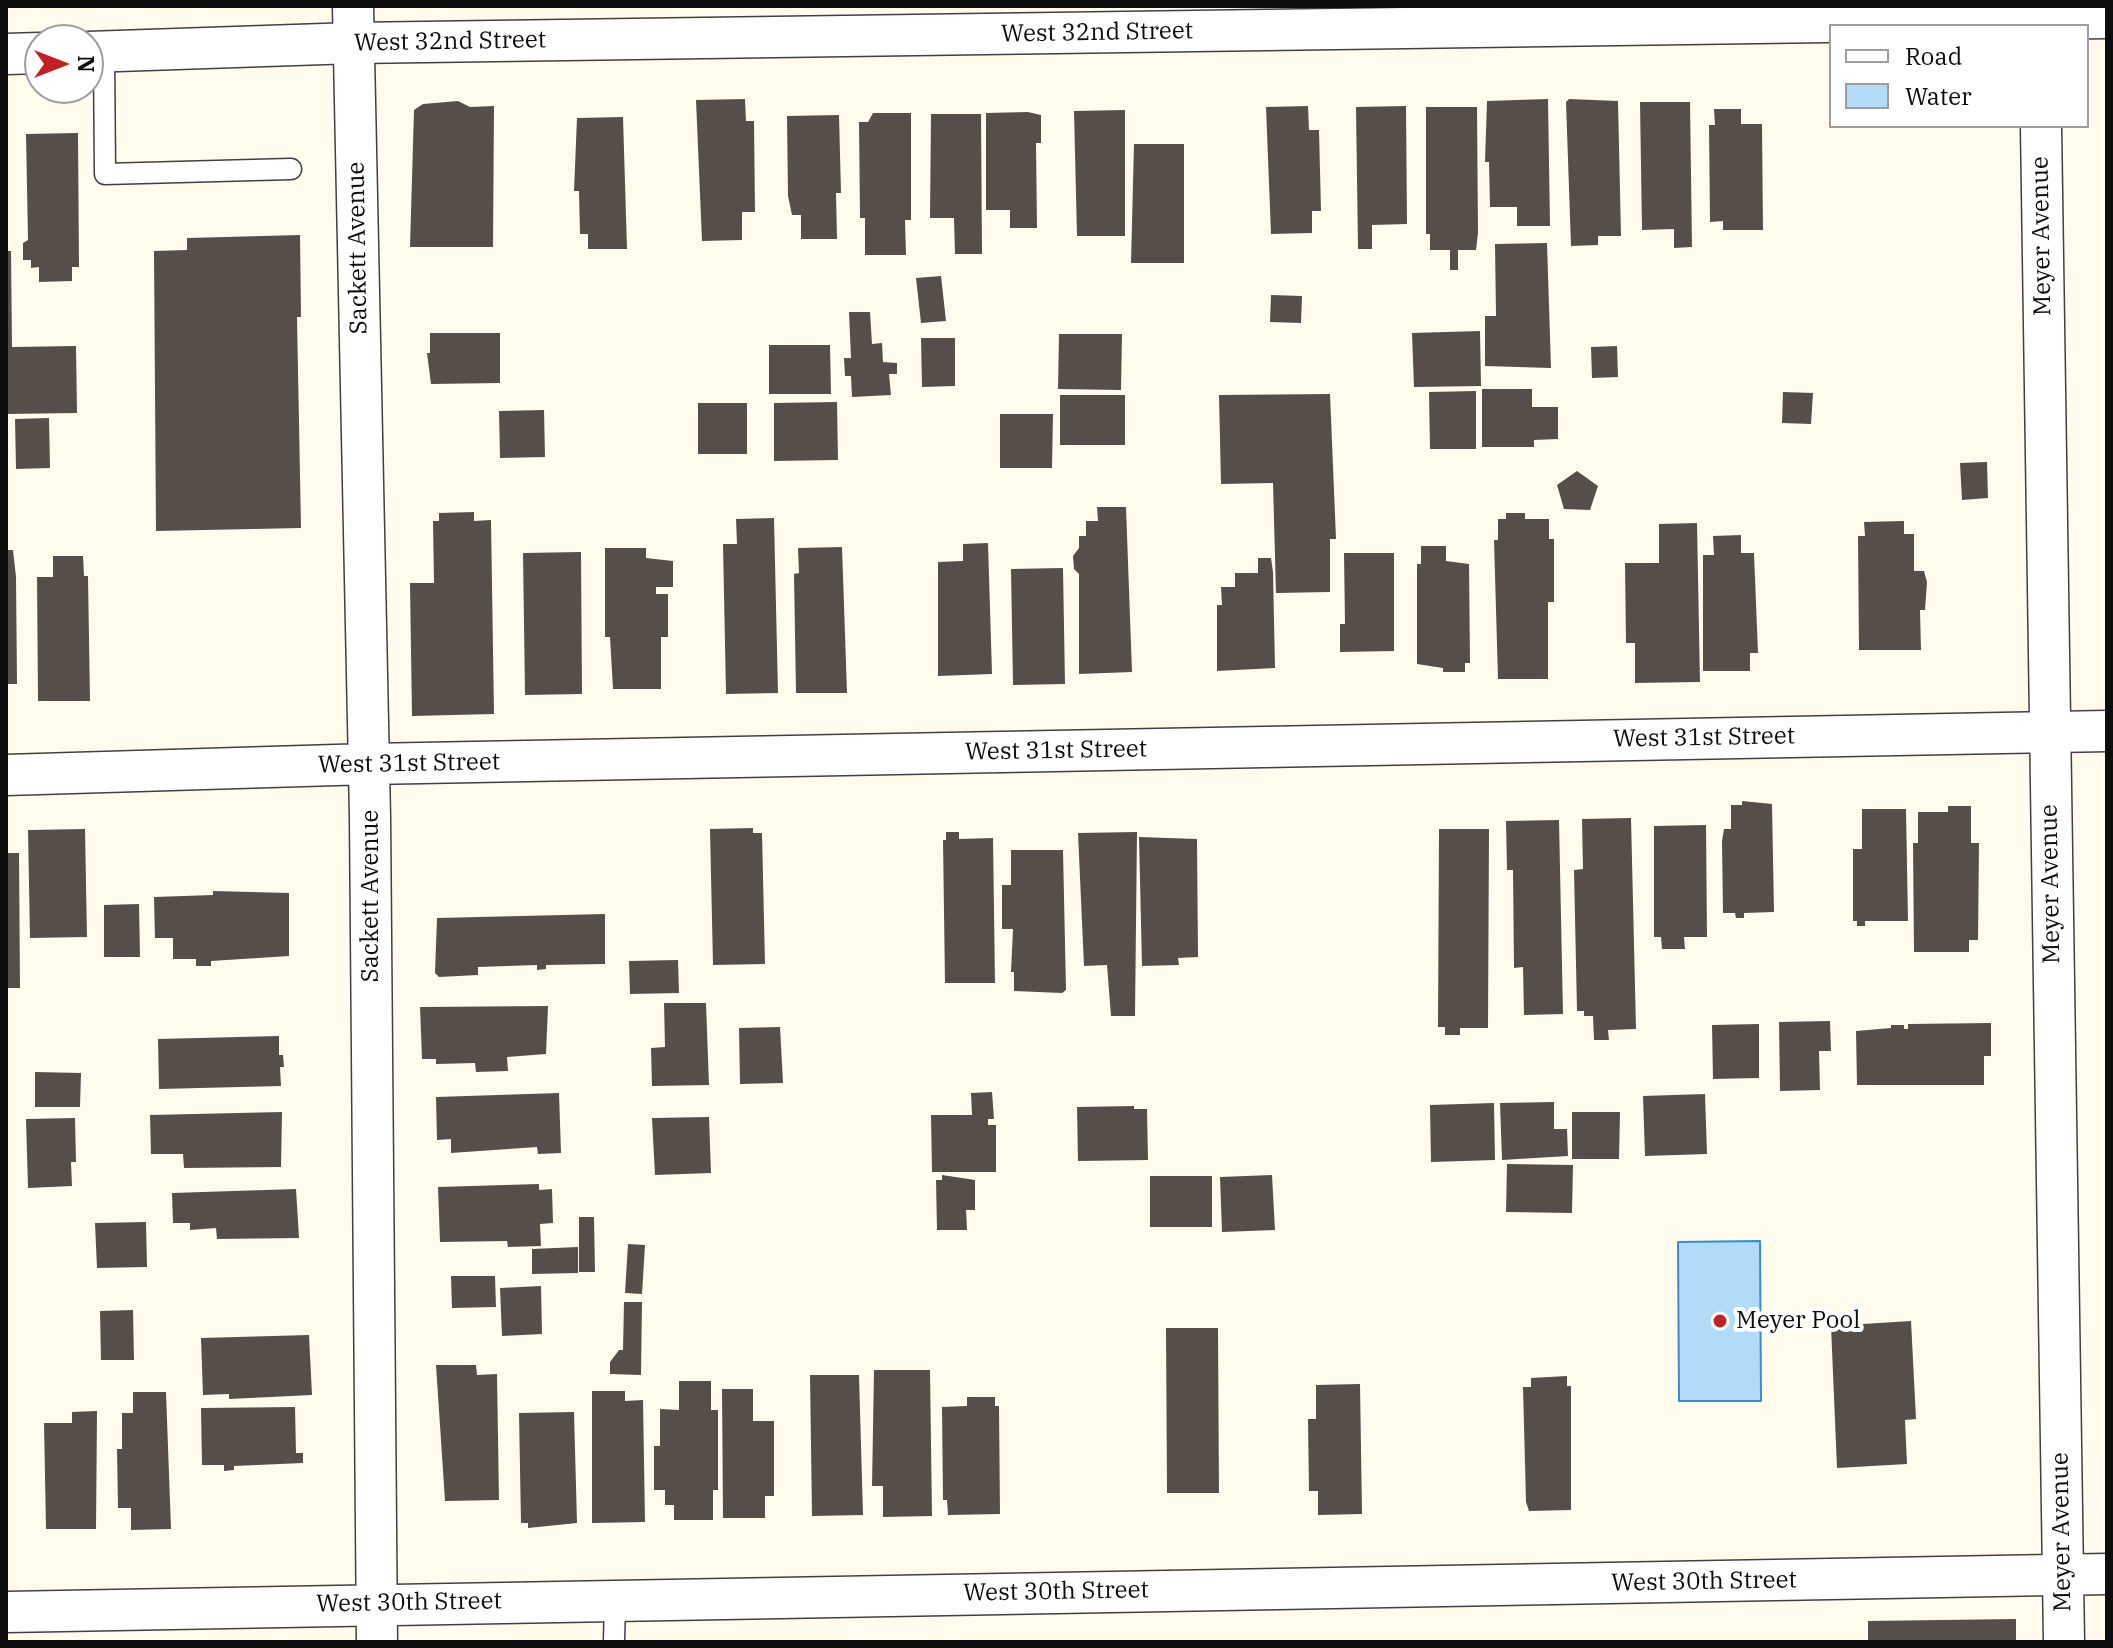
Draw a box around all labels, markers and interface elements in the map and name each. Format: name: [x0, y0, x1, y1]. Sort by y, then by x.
street label: West 32nd Street: [1001, 17, 1193, 49]
north arrow: [24, 24, 104, 104]
legend: [1829, 24, 2089, 128]
street label: West 32nd Street: [354, 26, 546, 58]
text: Road: [1905, 40, 1962, 72]
text: N: [72, 55, 101, 73]
text: Water: [1905, 80, 1972, 112]
street label: Meyer Avenue: [2026, 156, 2058, 316]
street label: Sackett Avenue: [342, 161, 374, 335]
street label: West 31st Street: [1613, 722, 1795, 754]
street label: West 31st Street: [965, 735, 1147, 767]
street label: West 31st Street: [318, 748, 500, 780]
street label: Meyer Avenue: [2035, 804, 2067, 964]
street label: Sackett Avenue: [357, 810, 385, 982]
place label: Meyer Pool: [1736, 1307, 1860, 1335]
marker: Meyer Pool: [1711, 1312, 1729, 1330]
street label: Meyer Avenue: [2046, 1452, 2078, 1612]
street label: West 30th Street: [1611, 1566, 1797, 1598]
street label: West 30th Street: [963, 1576, 1149, 1608]
street label: West 30th Street: [316, 1587, 502, 1619]

